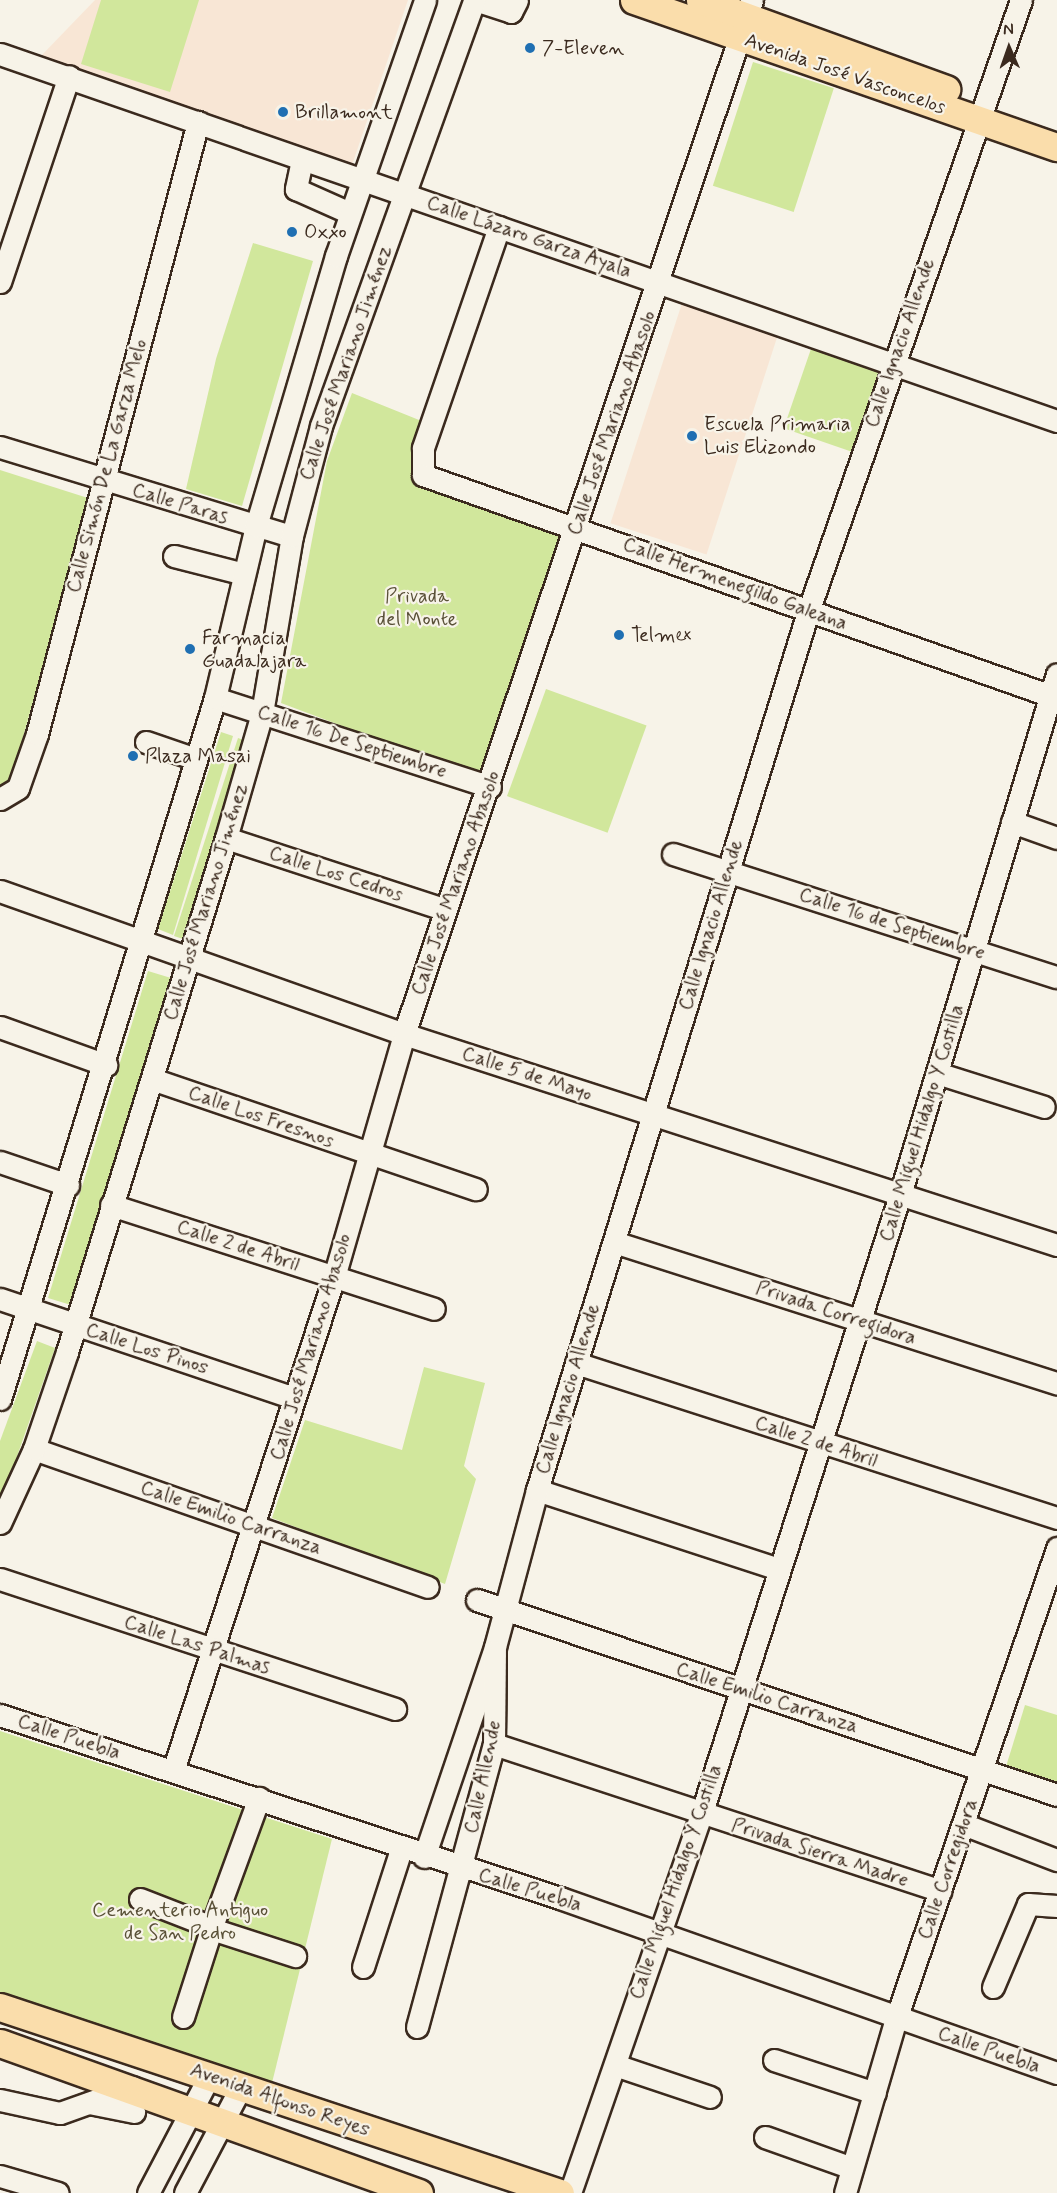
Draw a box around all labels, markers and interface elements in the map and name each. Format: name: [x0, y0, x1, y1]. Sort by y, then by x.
north arrow: [979, 18, 1039, 78]
text: N: [1003, 19, 1014, 40]
street label: Avenida José Vasconcelos: [741, 28, 949, 120]
place label: 7-Eleven: [542, 36, 624, 60]
marker: 7-Eleven: [523, 41, 537, 55]
place label: Brillamont: [295, 100, 393, 124]
marker: Brillamont: [276, 105, 290, 119]
street label: Calle Lázaro Garza Ayala: [423, 190, 635, 284]
place label: Oxxo: [304, 220, 347, 244]
marker: Oxxo: [285, 225, 299, 239]
street label: Calle José Mariano Jiménez: [294, 242, 398, 484]
street label: Calle Ignacio Allende: [859, 253, 941, 433]
street label: Calle José Mariano Abasolo: [563, 308, 661, 538]
street label: Calle Simón De La Garza Melo: [62, 337, 152, 595]
place label: Escuela Primaria Luis Elizondo: [704, 412, 849, 459]
marker: Escuela Primaria Luis Elizondo: [685, 429, 699, 443]
street label: Calle Paras: [131, 479, 229, 529]
street label: Calle Hermenegildo Galeana: [616, 531, 854, 637]
park label: Privada del Monte: [375, 584, 459, 631]
place label: Telmex: [631, 623, 692, 647]
place label: Farmacia Guadalajara: [202, 626, 306, 673]
marker: Telmex: [612, 628, 626, 642]
marker: Farmacia Guadalajara: [183, 642, 197, 656]
street label: Calle 16 De Septiembre: [253, 700, 451, 784]
place label: Plaza Masai: [145, 744, 249, 768]
marker: Plaza Masai: [126, 749, 140, 763]
street label: Calle José Mariano Abasolo: [407, 768, 505, 998]
street label: Calle José Mariano Jiménez: [158, 780, 254, 1024]
street label: Calle Ignacio Allende: [673, 835, 749, 1015]
street label: Calle Los Cedros: [265, 841, 407, 907]
street label: Calle 16 de Septiembre: [795, 882, 989, 966]
street label: Calle Miguel Hidalgo Y Costilla: [874, 1001, 970, 1245]
street label: Calle 5 de Mayo: [458, 1042, 596, 1106]
street label: Calle Los Fresnos: [188, 1082, 334, 1152]
street label: Calle 2 de Abril: [173, 1215, 303, 1277]
street label: Calle José Mariano Abasolo: [265, 1231, 357, 1463]
street label: Privada Corregidora: [752, 1275, 920, 1351]
street label: Calle Ignacio Allende: [530, 1299, 606, 1479]
street label: Calle Los Pinos: [83, 1318, 211, 1380]
street label: Calle 2 de Abril: [751, 1411, 881, 1473]
street label: Calle Emilio Carranza: [137, 1476, 325, 1560]
street label: Calle Las Palmas: [121, 1610, 273, 1680]
street label: Calle Emilio Carranza: [673, 1657, 861, 1739]
street label: Calle Puebla: [15, 1709, 123, 1765]
street label: Calle Allende: [459, 1718, 507, 1836]
street label: Calle Miguel Hidalgo Y Costilla: [624, 1761, 728, 2003]
street label: Calle Corregidora: [913, 1795, 983, 1943]
street label: Privada Sierra Madre: [728, 1813, 912, 1893]
street label: Calle Puebla: [476, 1863, 584, 1917]
park label: Cementerio Antiguo de San Pedro: [92, 1899, 268, 1946]
street label: Calle Puebla: [935, 2021, 1043, 2079]
street label: Avenida Alfonso Reyes: [188, 2058, 372, 2142]

